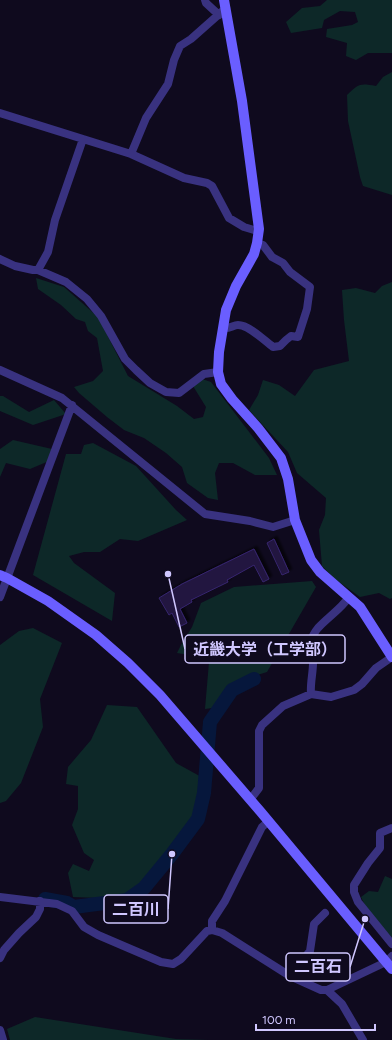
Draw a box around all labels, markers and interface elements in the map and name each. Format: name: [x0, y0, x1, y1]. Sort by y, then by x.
callout: 近畿大学（工学部）: [185, 635, 345, 663]
text: 近畿大学（工学部）: [193, 640, 337, 659]
callout: 二百川: [104, 895, 168, 923]
text: 二百川: [112, 900, 160, 919]
callout: 二百石: [286, 953, 350, 981]
text: 二百石: [294, 957, 342, 976]
scale bar: [256, 1006, 375, 1032]
text: 100 m: [262, 1013, 296, 1027]

